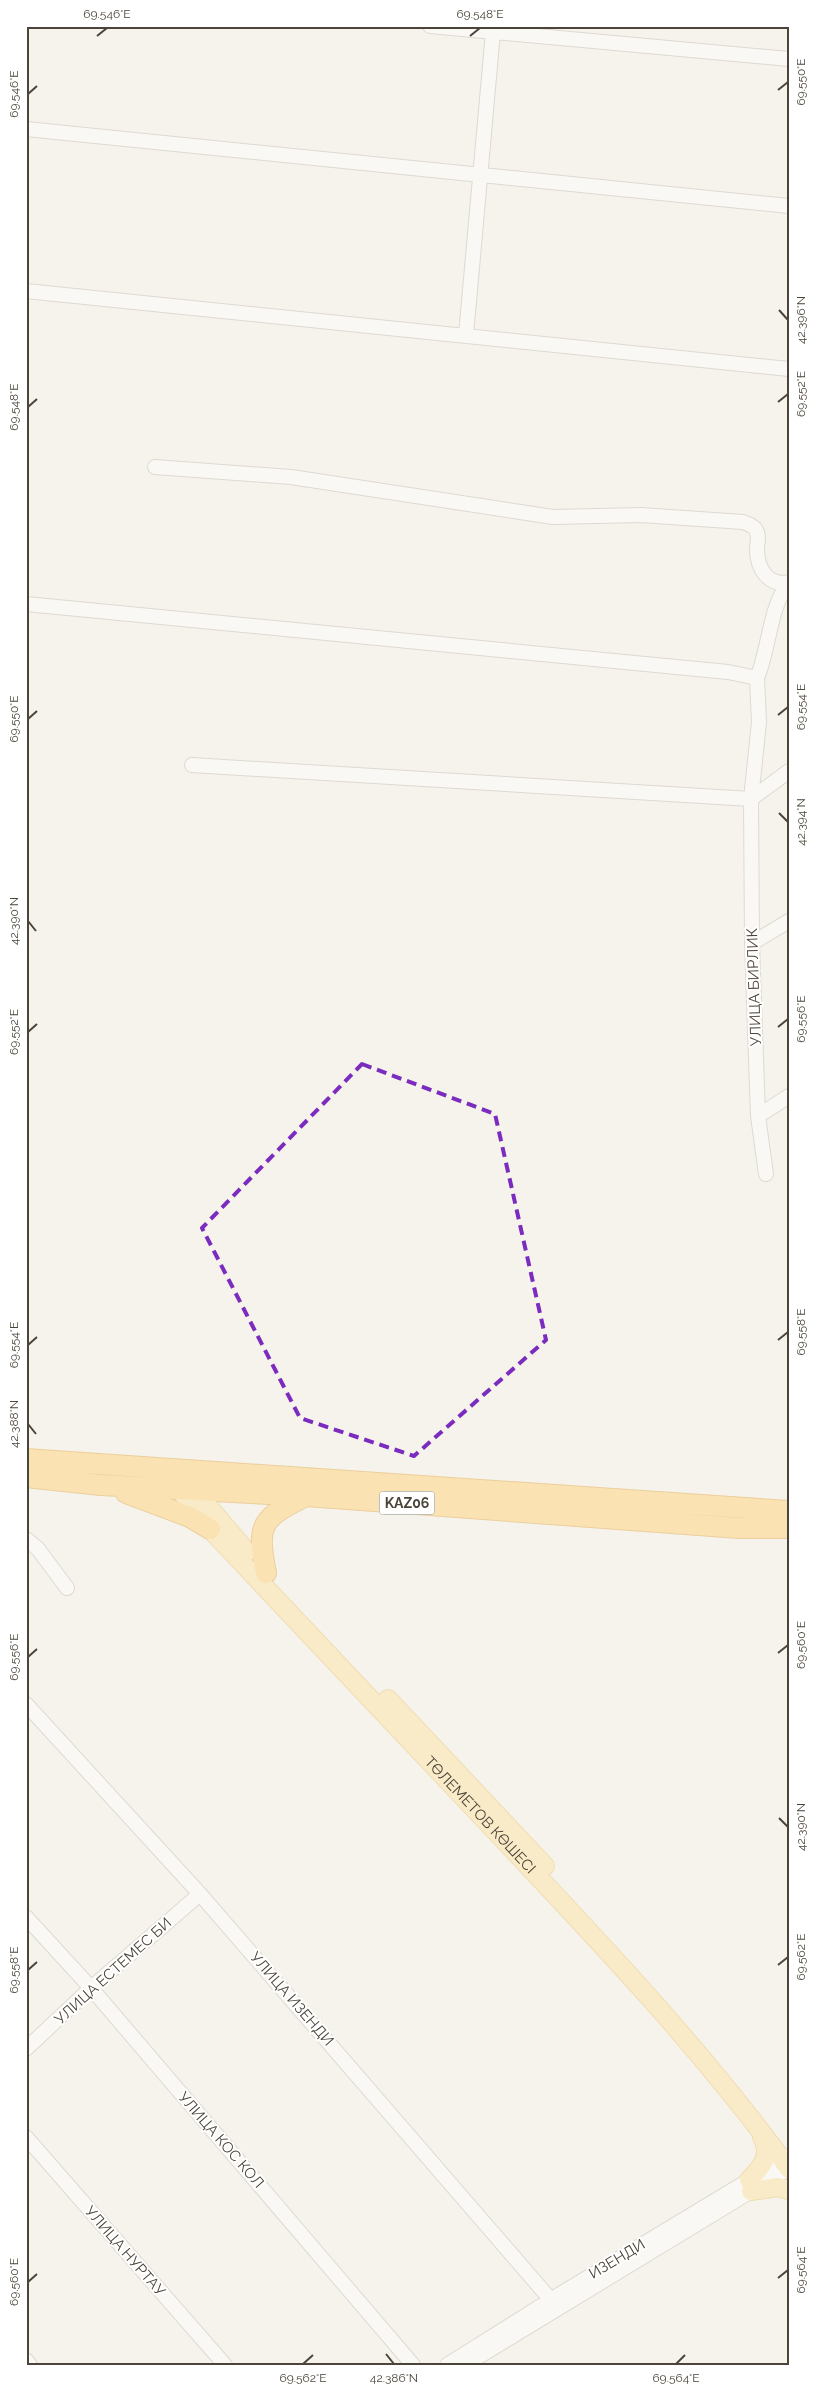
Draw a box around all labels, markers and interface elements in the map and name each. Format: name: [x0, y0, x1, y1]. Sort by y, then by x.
text: 69.546°E: [83, 7, 131, 21]
text: 69.548°E: [456, 7, 504, 21]
text: 69.550°E: [794, 58, 808, 106]
text: 69.546°E: [7, 70, 21, 118]
text: 42.396°N: [794, 296, 808, 344]
text: 69.552°E: [794, 371, 808, 417]
text: 69.548°E: [7, 383, 21, 431]
text: 69.554°E: [794, 684, 808, 730]
text: 69.550°E: [7, 695, 21, 743]
text: 42.394°N: [794, 798, 808, 846]
text: 42.390°N: [7, 897, 21, 945]
street label: УЛИЦА БИРЛИК: [743, 927, 765, 1046]
text: 69.556°E: [794, 995, 808, 1043]
text: 69.552°E: [7, 1009, 21, 1055]
text: 69.558°E: [794, 1308, 808, 1356]
text: 69.554°E: [7, 1322, 21, 1368]
text: 42.388°N: [7, 1400, 21, 1448]
road number: KАZ06: [380, 1492, 434, 1515]
text: 69.560°E: [794, 1621, 808, 1669]
text: 69.556°E: [7, 1633, 21, 1681]
street label: ТӨЛЕМЕТОВ КӨШЕСІ: [421, 1753, 539, 1877]
text: 42.390°N: [794, 1803, 808, 1851]
street label: УЛИЦА ЕСТЕМЕС БИ: [51, 1914, 175, 2028]
text: 69.562°E: [794, 1934, 808, 1980]
text: 69.558°E: [7, 1946, 21, 1994]
street label: УЛИЦА ИЗЕНДИ: [246, 1948, 338, 2050]
street label: УЛИЦА КОС КОЛ: [174, 2088, 268, 2192]
street label: УЛИЦА НУРТАУ: [81, 2202, 169, 2300]
street label: ИЗЕНДИ: [586, 2235, 648, 2283]
text: 69.564°E: [794, 2246, 808, 2294]
text: 69.560°E: [7, 2258, 21, 2306]
text: 69.562°E: [280, 2371, 326, 2385]
text: 42.386°N: [370, 2371, 418, 2385]
text: 69.564°E: [652, 2371, 700, 2385]

